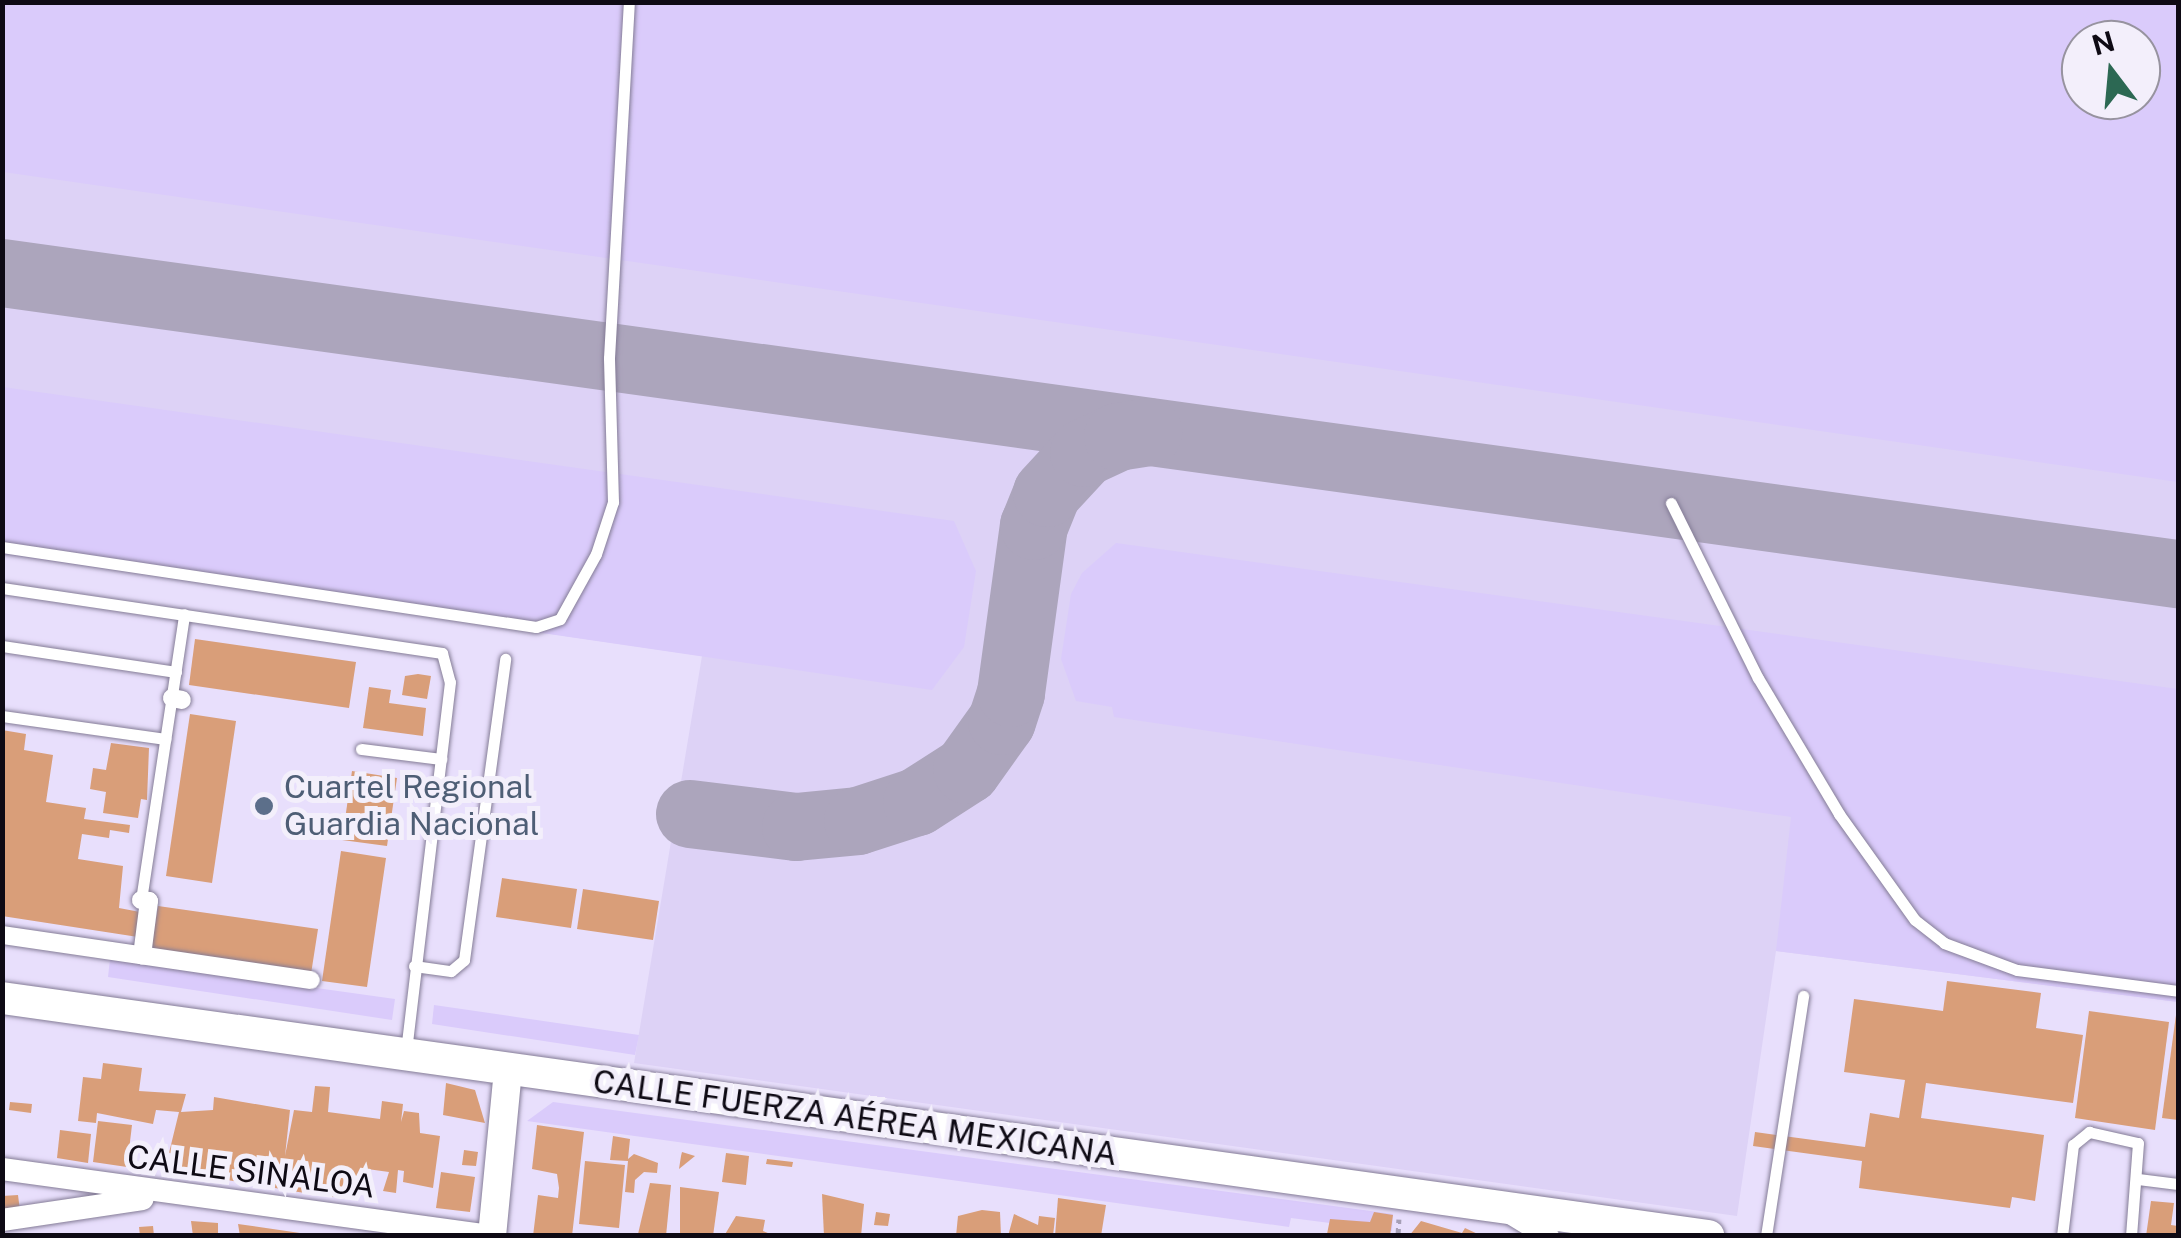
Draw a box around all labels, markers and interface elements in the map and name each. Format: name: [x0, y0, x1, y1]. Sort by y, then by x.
north arrow: [2061, 20, 2161, 120]
text: N: [2088, 24, 2118, 61]
place label: Cuartel Regional Guardia Nacional: [284, 769, 539, 844]
marker: Cuartel Regional Guardia Nacional: [253, 795, 275, 817]
street label: CALLE FUERZA AÉREA MEXICANA: [591, 1062, 1119, 1174]
street label: CALLE SINALOA: [125, 1138, 377, 1206]

